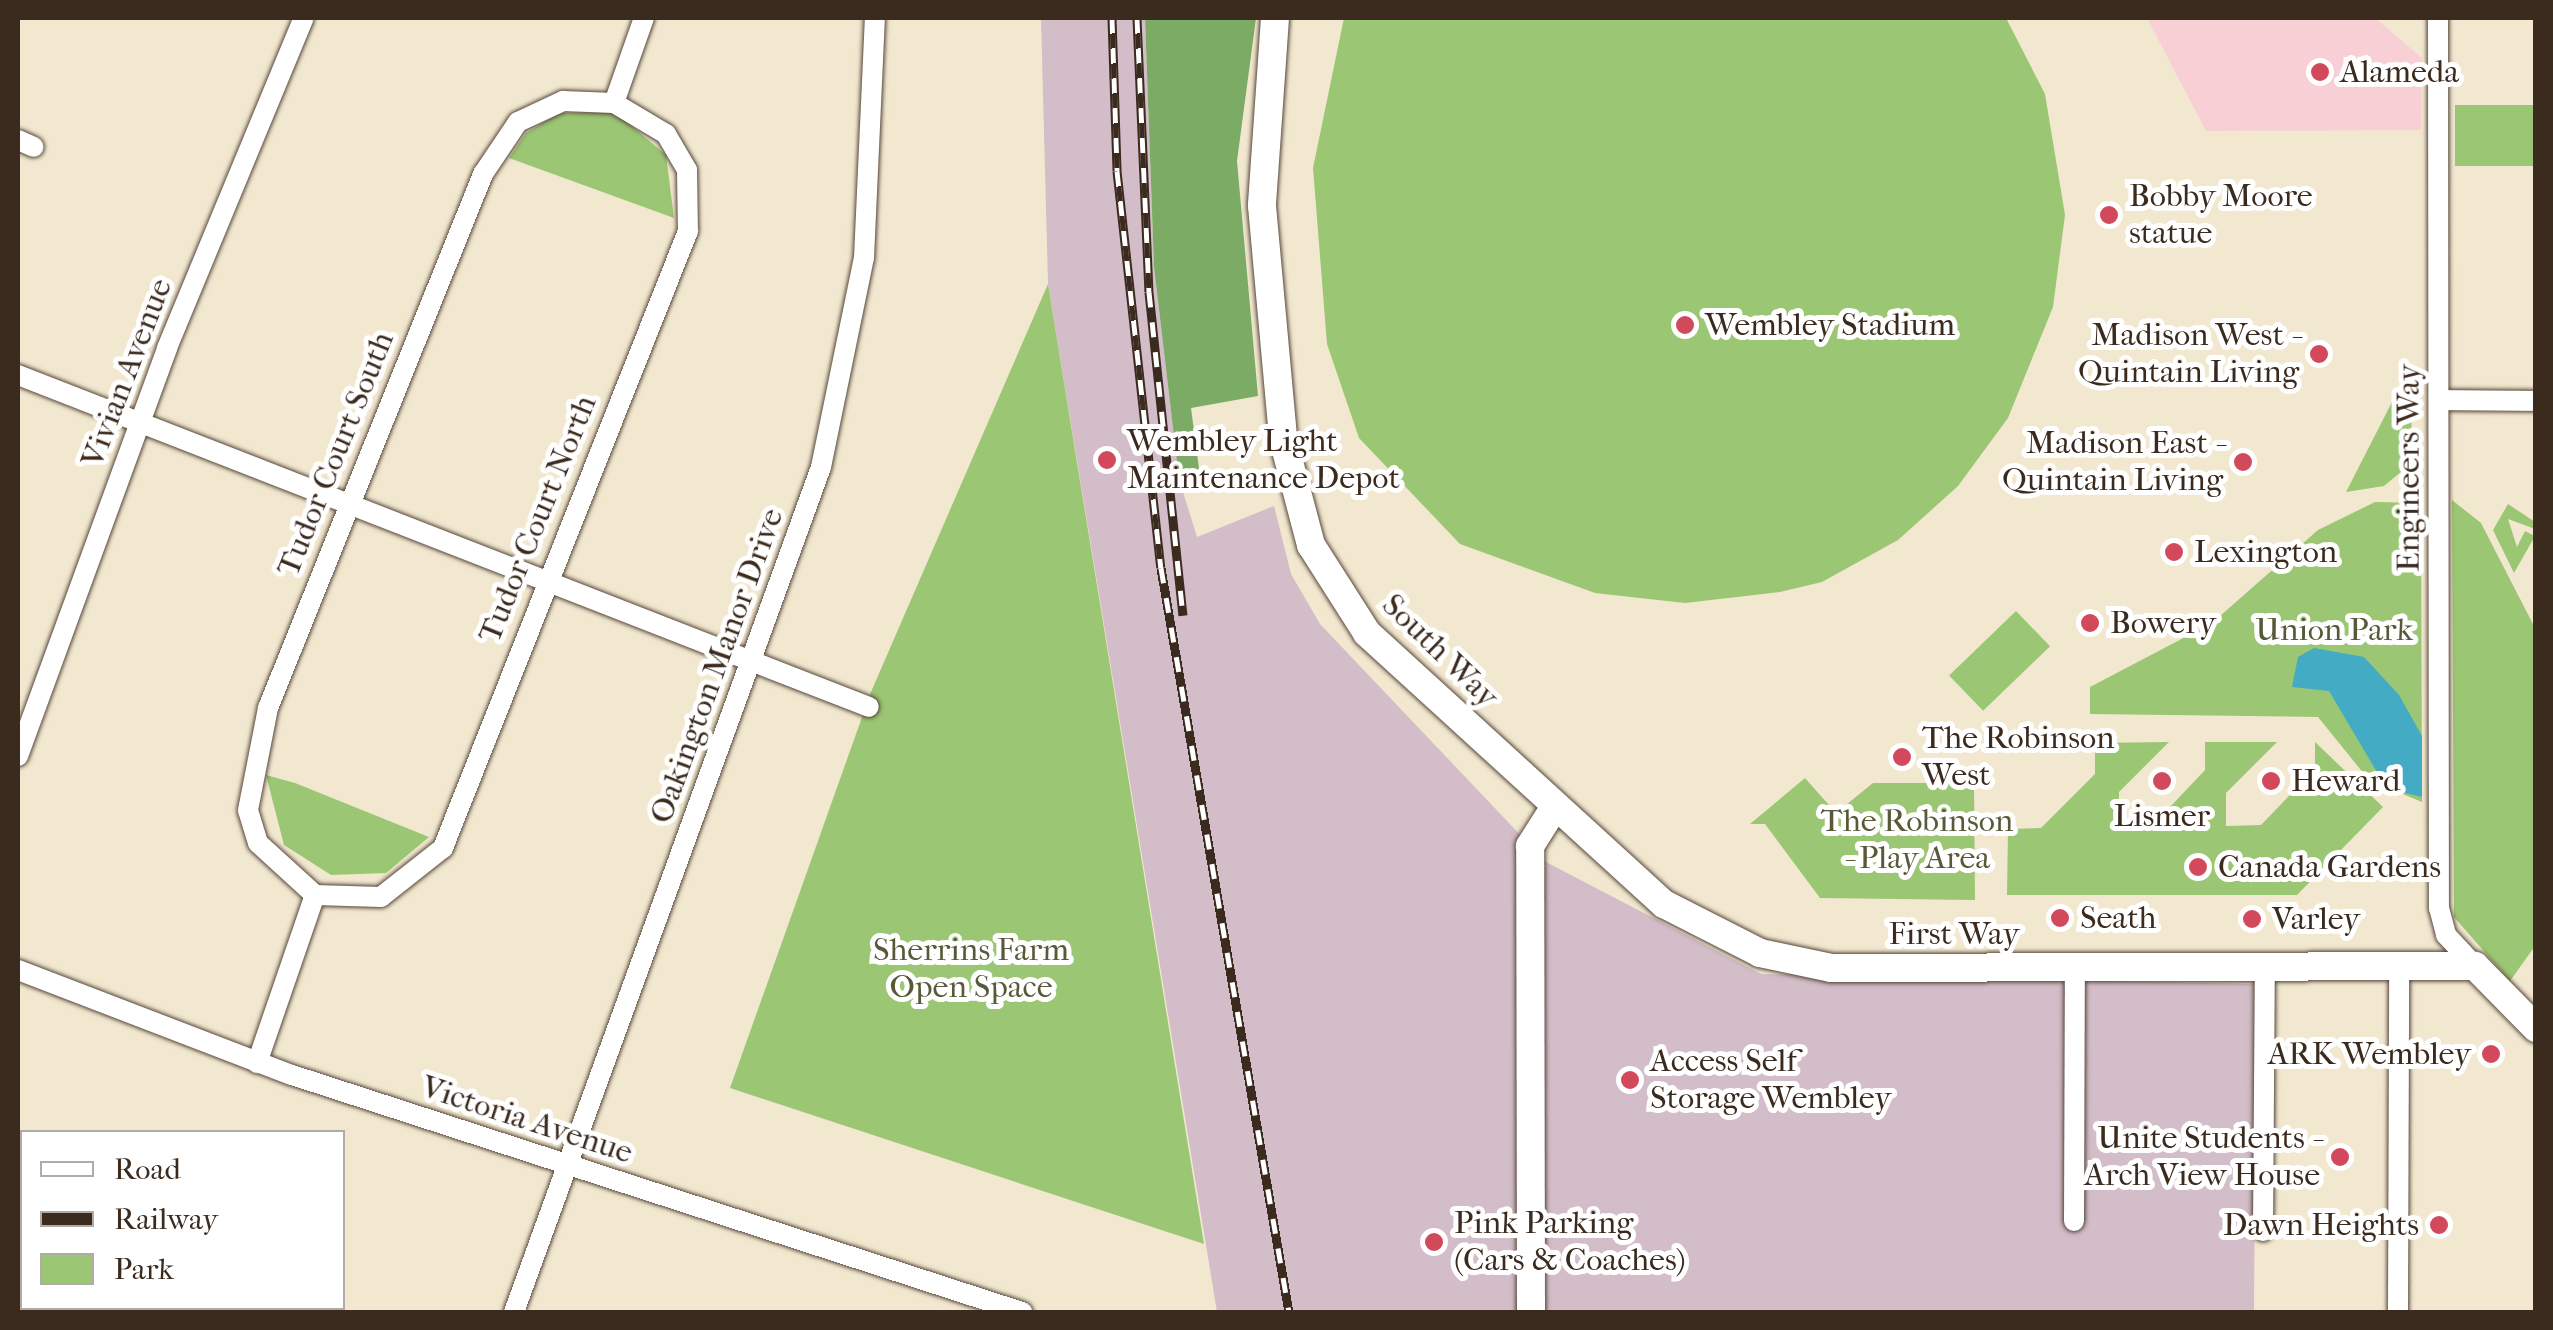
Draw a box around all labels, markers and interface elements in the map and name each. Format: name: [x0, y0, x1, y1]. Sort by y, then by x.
place label: Alameda: [2340, 53, 2459, 91]
marker: Alameda: [2309, 61, 2331, 83]
place label: Bobby Moore statue: [2129, 178, 2313, 253]
marker: Bobby Moore statue: [2098, 204, 2120, 226]
street label: Vivian Avenue: [73, 273, 181, 473]
place label: Wembley Stadium: [1705, 306, 1955, 344]
marker: Wembley Stadium: [1674, 314, 1696, 336]
place label: Madison West - Quintain Living: [2078, 317, 2299, 392]
street label: Tudor Court South: [269, 326, 403, 582]
marker: Madison West - Quintain Living: [2308, 343, 2330, 365]
street label: Engineers Way: [2390, 364, 2428, 572]
street label: Tudor Court North: [471, 390, 605, 648]
place label: Wembley Light Maintenance Depot: [1127, 423, 1400, 498]
place label: Madison East - Quintain Living: [2002, 425, 2223, 500]
marker: Wembley Light Maintenance Depot: [1096, 449, 1118, 471]
marker: Madison East - Quintain Living: [2232, 451, 2254, 473]
street label: Oakington Manor Drive: [642, 503, 792, 829]
place label: Lexington: [2194, 533, 2337, 571]
marker: Lexington: [2163, 541, 2185, 563]
street label: South Way: [1374, 586, 1506, 716]
place label: Bowery: [2110, 604, 2216, 642]
park label: Union Park: [2255, 611, 2413, 649]
marker: Bowery: [2079, 612, 2101, 634]
place label: The Robinson West: [1922, 720, 2115, 795]
marker: The Robinson West: [1891, 746, 1913, 768]
place label: Heward: [2291, 762, 2400, 800]
marker: Lismer: [2151, 770, 2173, 792]
marker: Heward: [2260, 770, 2282, 792]
place label: Lismer: [2114, 797, 2210, 835]
park label: The Robinson - Play Area: [1821, 803, 2013, 878]
place label: Canada Gardens: [2218, 848, 2441, 886]
marker: Canada Gardens: [2187, 856, 2209, 878]
place label: Seath: [2080, 899, 2157, 937]
place label: Varley: [2272, 900, 2360, 938]
marker: Seath: [2049, 907, 2071, 929]
marker: Varley: [2241, 908, 2263, 930]
street label: First Way: [1889, 915, 2019, 953]
park label: Sherrins Farm Open Space: [873, 932, 1069, 1007]
place label: ARK Wembley: [2268, 1035, 2471, 1073]
place label: Access Self Storage Wembley: [1650, 1043, 1891, 1118]
marker: ARK Wembley: [2480, 1043, 2502, 1065]
street label: Victoria Avenue: [417, 1068, 637, 1172]
marker: Access Self Storage Wembley: [1619, 1069, 1641, 1091]
place label: Unite Students - Arch View House: [2084, 1120, 2320, 1195]
legend: [20, 1130, 345, 1310]
marker: Unite Students - Arch View House: [2329, 1146, 2351, 1168]
text: Road: [114, 1152, 181, 1187]
text: Railway: [114, 1202, 218, 1237]
place label: Pink Parking (Cars & Coaches): [1454, 1205, 1686, 1280]
place label: Dawn Heights: [2223, 1206, 2419, 1244]
marker: Dawn Heights: [2428, 1214, 2450, 1236]
marker: Pink Parking (Cars & Coaches): [1423, 1231, 1445, 1253]
text: Park: [114, 1252, 174, 1287]

